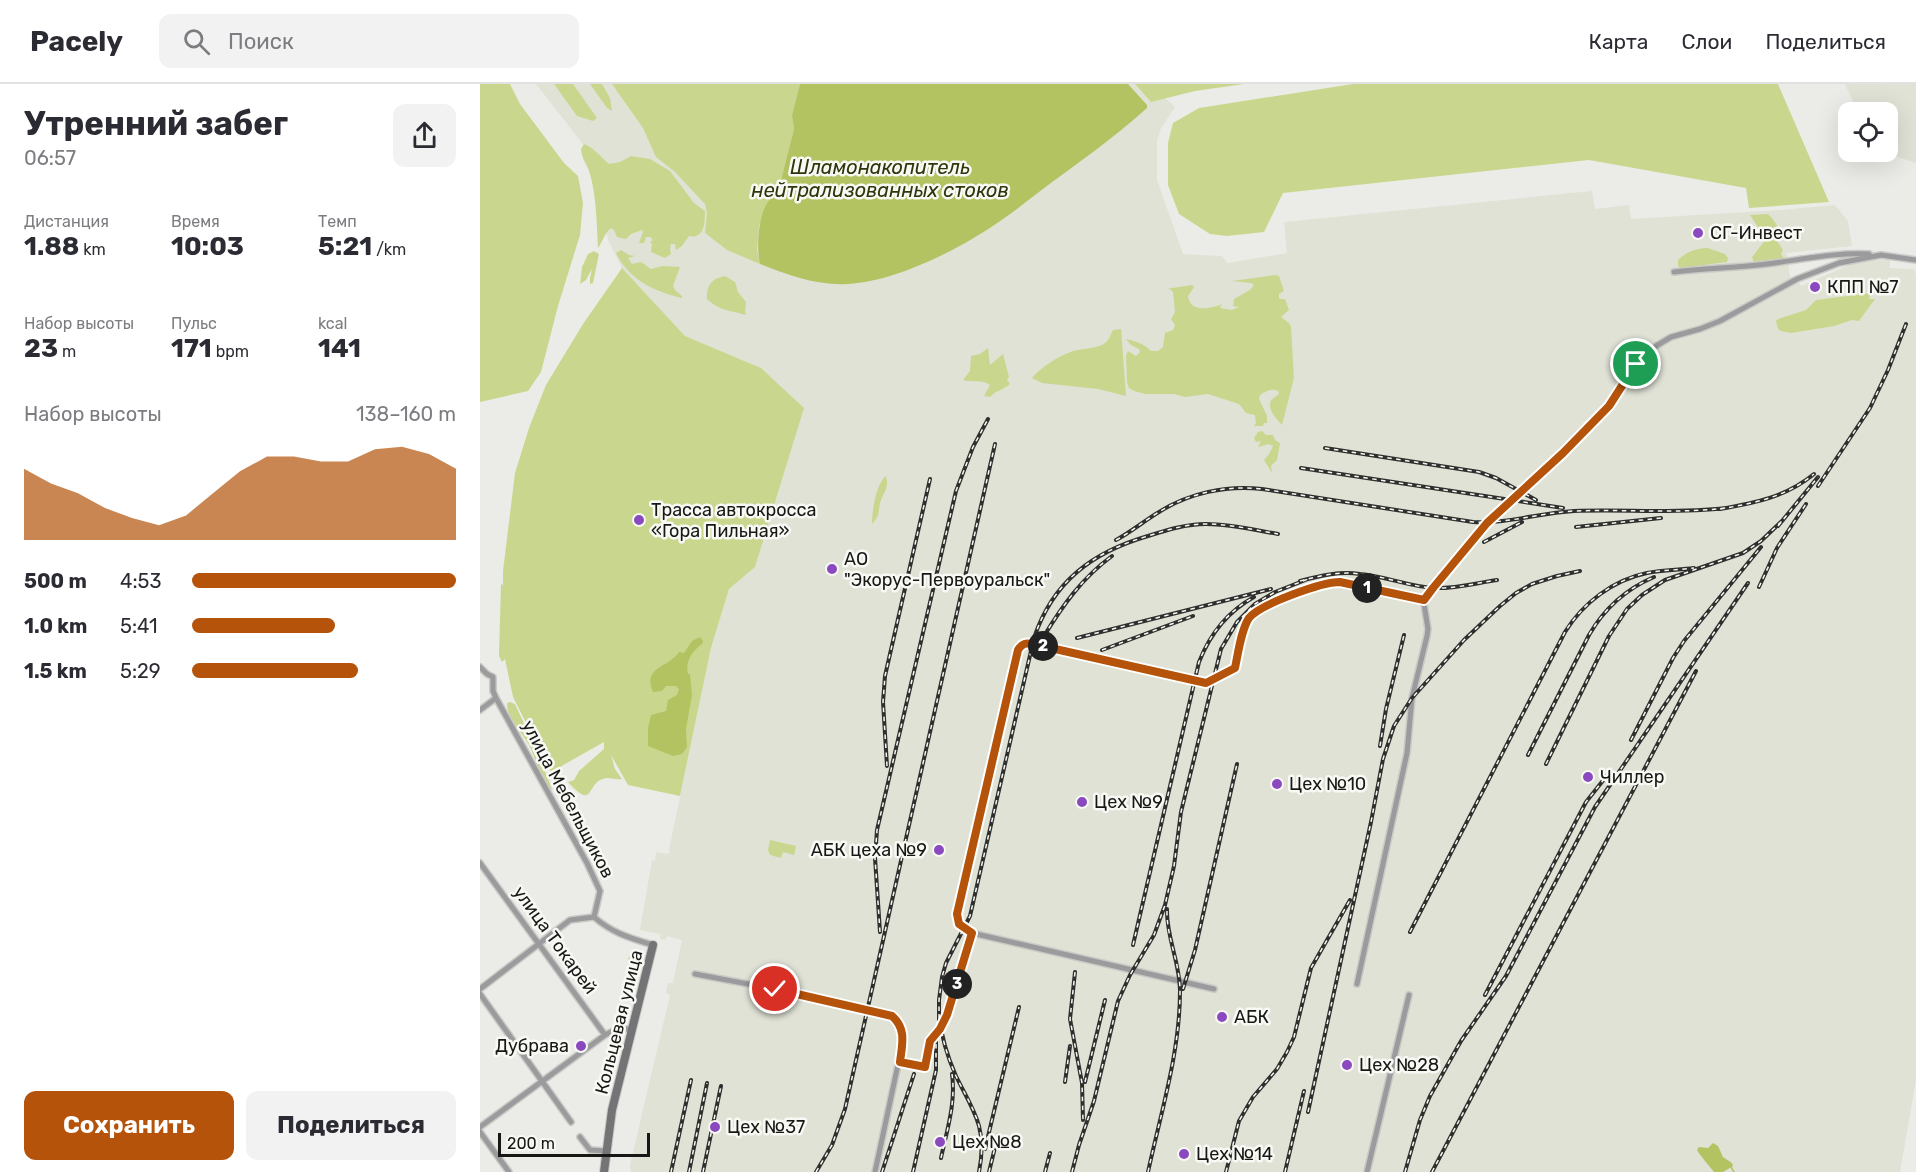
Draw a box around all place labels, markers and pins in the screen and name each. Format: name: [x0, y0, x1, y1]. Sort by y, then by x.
place label: СГ-Инвест: [1710, 222, 1802, 244]
marker: СГ-Инвест: [1691, 226, 1705, 240]
place label: КПП №7: [1827, 276, 1898, 298]
marker: КПП №7: [1808, 280, 1822, 294]
pin: [1610, 338, 1661, 389]
place label: Трасса автокросса «Гора Пильная»: [651, 499, 816, 542]
marker: Трасса автокросса «Гора Пильная»: [632, 513, 646, 527]
place label: АО "Экорус-Первоуральск": [844, 548, 1050, 591]
marker: АО "Экорус-Первоуральск": [825, 562, 839, 576]
pin: 1: [1352, 573, 1382, 603]
pin: 2: [1028, 631, 1058, 661]
place label: Чиллер: [1600, 766, 1664, 788]
marker: Чиллер: [1581, 770, 1595, 784]
place label: Цех №10: [1289, 773, 1366, 795]
marker: Цех №10: [1270, 777, 1284, 791]
place label: Цех №9: [1094, 791, 1163, 813]
marker: Цех №9: [1075, 795, 1089, 809]
place label: АБК цеха №9: [811, 839, 927, 861]
marker: АБК цеха №9: [932, 843, 946, 857]
pin: [749, 963, 800, 1014]
pin: 3: [942, 969, 972, 999]
place label: АБК: [1234, 1006, 1269, 1028]
marker: АБК: [1215, 1010, 1229, 1024]
place label: Дубрава: [495, 1035, 569, 1057]
marker: Дубрава: [574, 1039, 588, 1053]
place label: Цех №28: [1359, 1054, 1439, 1076]
marker: Цех №28: [1340, 1058, 1354, 1072]
place label: Цех №37: [727, 1116, 805, 1138]
marker: Цех №37: [708, 1120, 722, 1134]
place label: Цех №8: [952, 1131, 1022, 1153]
marker: Цех №8: [933, 1135, 947, 1149]
place label: Цех №14: [1196, 1143, 1273, 1165]
marker: Цех №14: [1177, 1147, 1191, 1161]

